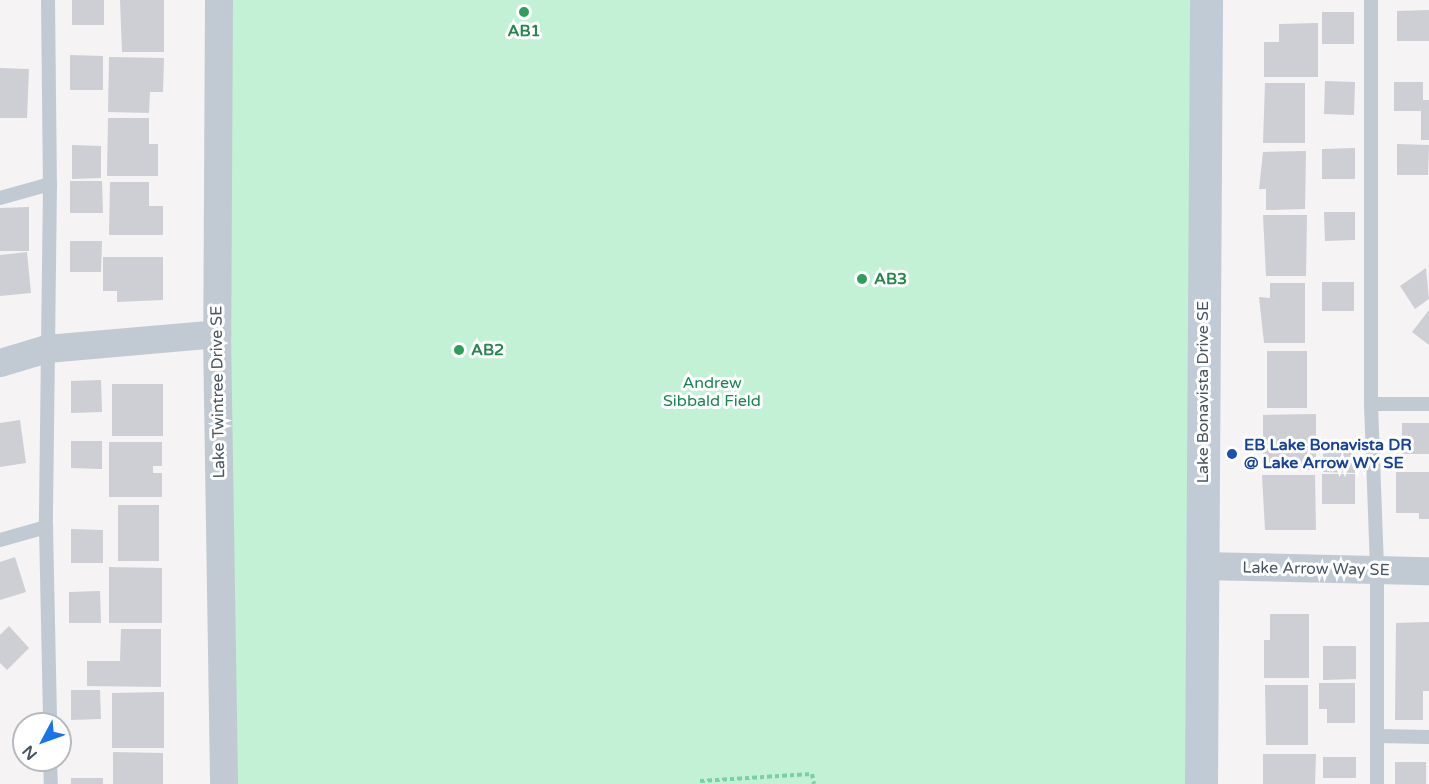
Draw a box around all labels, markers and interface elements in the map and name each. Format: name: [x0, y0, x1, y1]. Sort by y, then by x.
marker: AB1: [517, 5, 531, 19]
place label: AB1: [507, 21, 541, 41]
place label: AB3: [874, 269, 907, 289]
marker: AB3: [855, 272, 869, 286]
street label: Lake Bonavista Drive SE: [1193, 301, 1213, 483]
street label: Lake Twintree Drive SE: [207, 305, 229, 479]
place label: AB2: [471, 340, 504, 360]
marker: AB2: [452, 343, 466, 357]
park label: Andrew Sibbald Field: [663, 373, 761, 411]
place label: EB Lake Bonavista DR @ Lake Arrow WY SE: [1244, 435, 1412, 473]
marker: EB Lake Bonavista DR @ Lake Arrow WY SE: [1225, 447, 1239, 461]
street label: Lake Arrow Way SE: [1242, 558, 1390, 580]
north arrow: [12, 712, 72, 772]
text: N: [18, 741, 42, 764]

